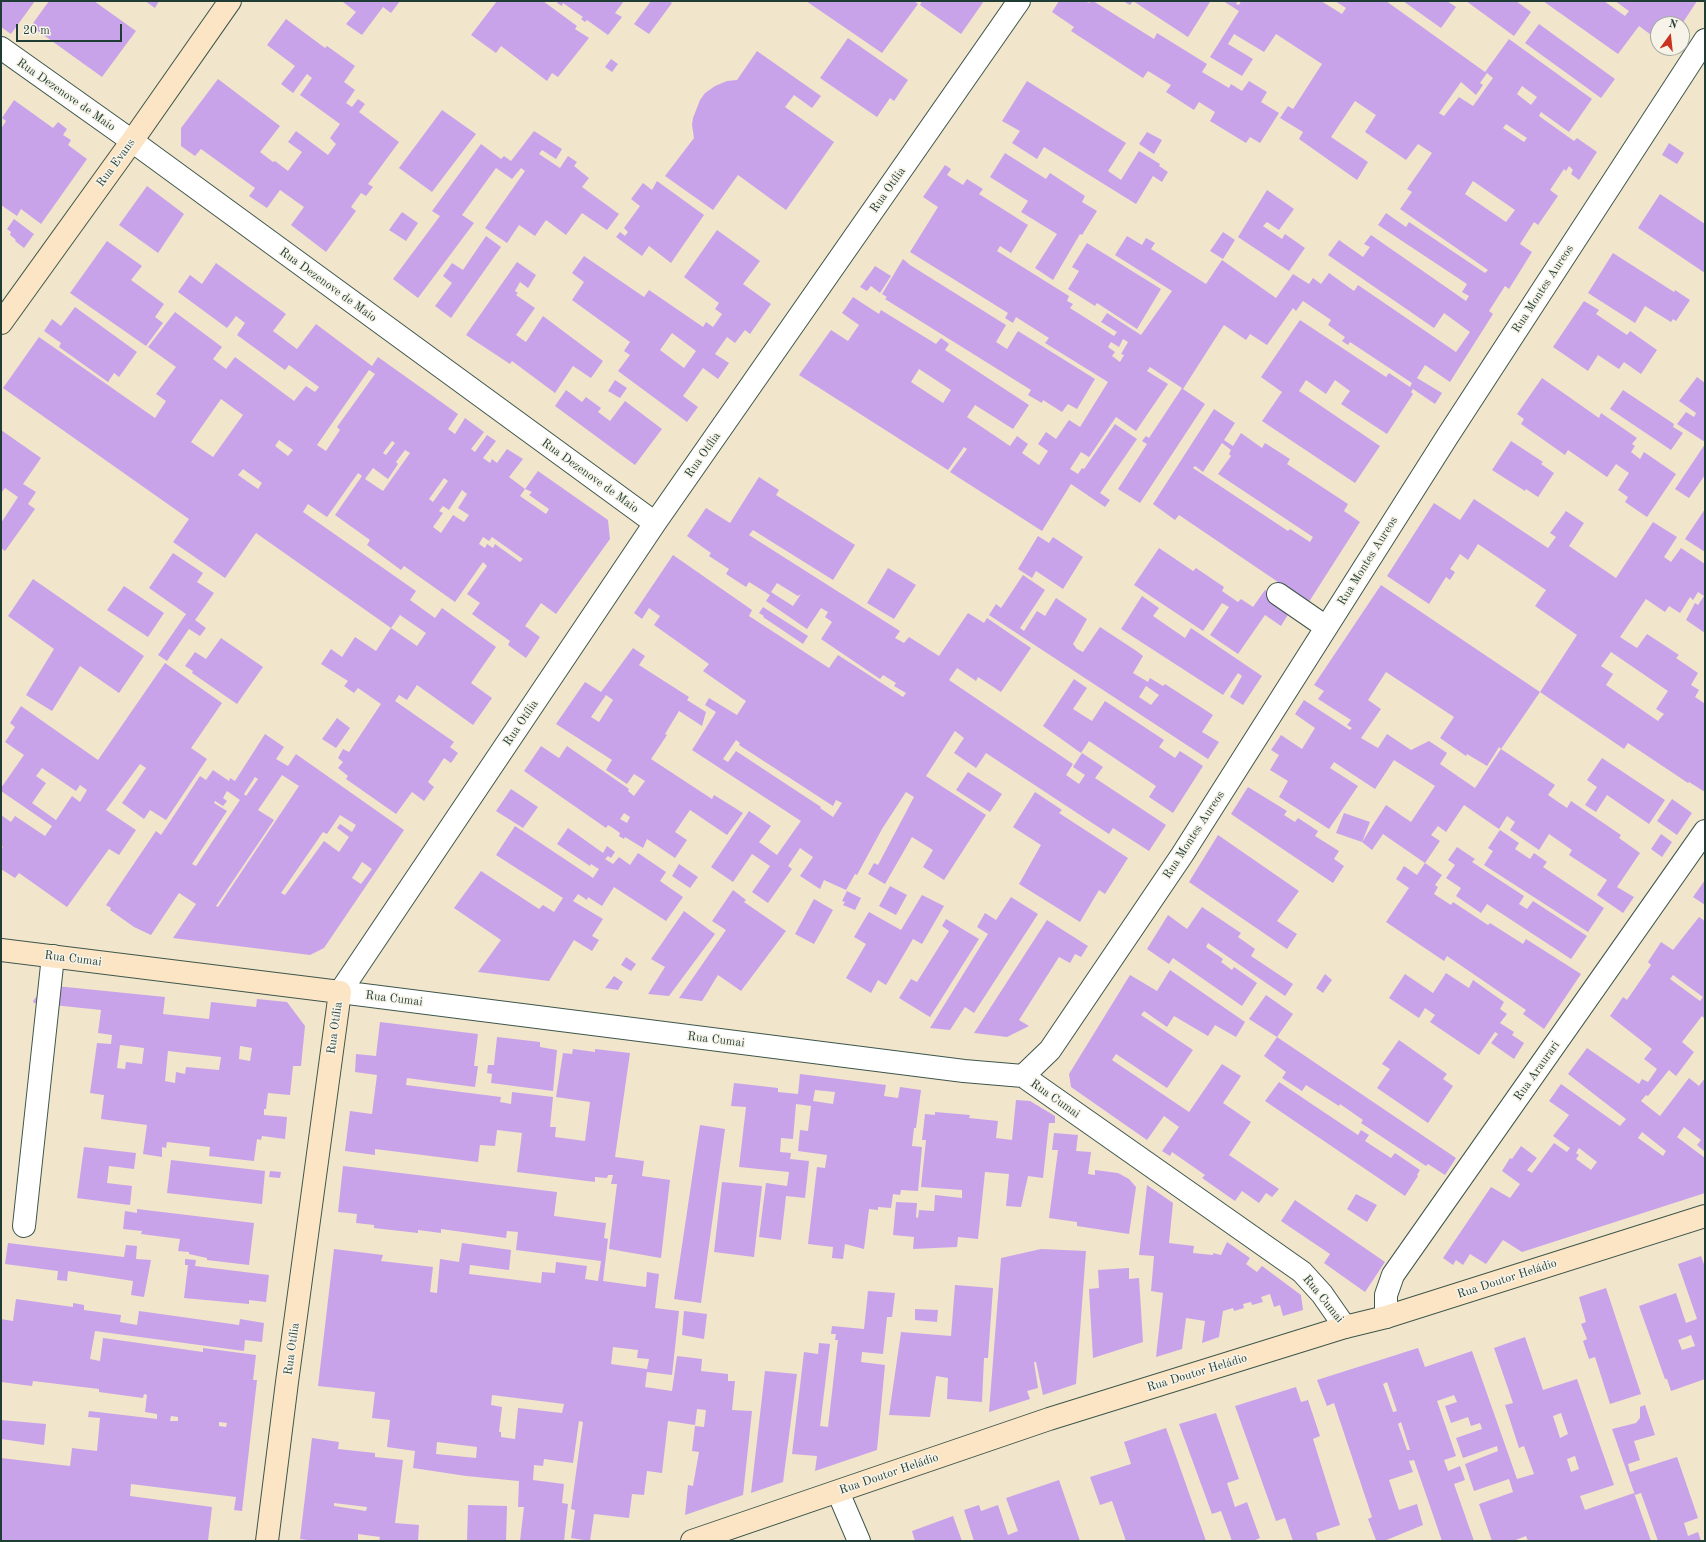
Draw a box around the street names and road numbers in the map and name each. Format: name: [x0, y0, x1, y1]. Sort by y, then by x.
street label: Rua Dezenove de Maio: [14, 56, 118, 134]
street label: Rua Evans: [94, 136, 138, 190]
street label: Rua Otília: [867, 164, 909, 216]
street label: Rua Montes Aureos: [1509, 242, 1577, 336]
street label: Rua Dezenove de Maio: [276, 245, 380, 325]
street label: Rua Otília: [682, 429, 724, 481]
street label: Rua Dezenove de Maio: [538, 436, 642, 516]
street label: Rua Montes Aureos: [1335, 514, 1401, 608]
street label: Rua Otília: [500, 697, 542, 749]
street label: Rua Montes Aureos: [1160, 788, 1228, 882]
street label: Rua Cumai: [44, 948, 102, 970]
street label: Rua Cumai: [365, 988, 423, 1010]
street label: Rua Otília: [324, 1001, 346, 1055]
street label: Rua Cumai: [687, 1029, 745, 1051]
street label: Rua Araurari: [1511, 1038, 1563, 1104]
street label: Rua Cumai: [1027, 1077, 1083, 1121]
street label: Rua Doutor Heládio: [1455, 1256, 1559, 1302]
street label: Rua Cumai: [1299, 1272, 1347, 1326]
street label: Rua Otília: [281, 1322, 303, 1376]
street label: Rua Doutor Heládio: [1145, 1351, 1249, 1395]
street label: Rua Doutor Heládio: [837, 1450, 941, 1498]

